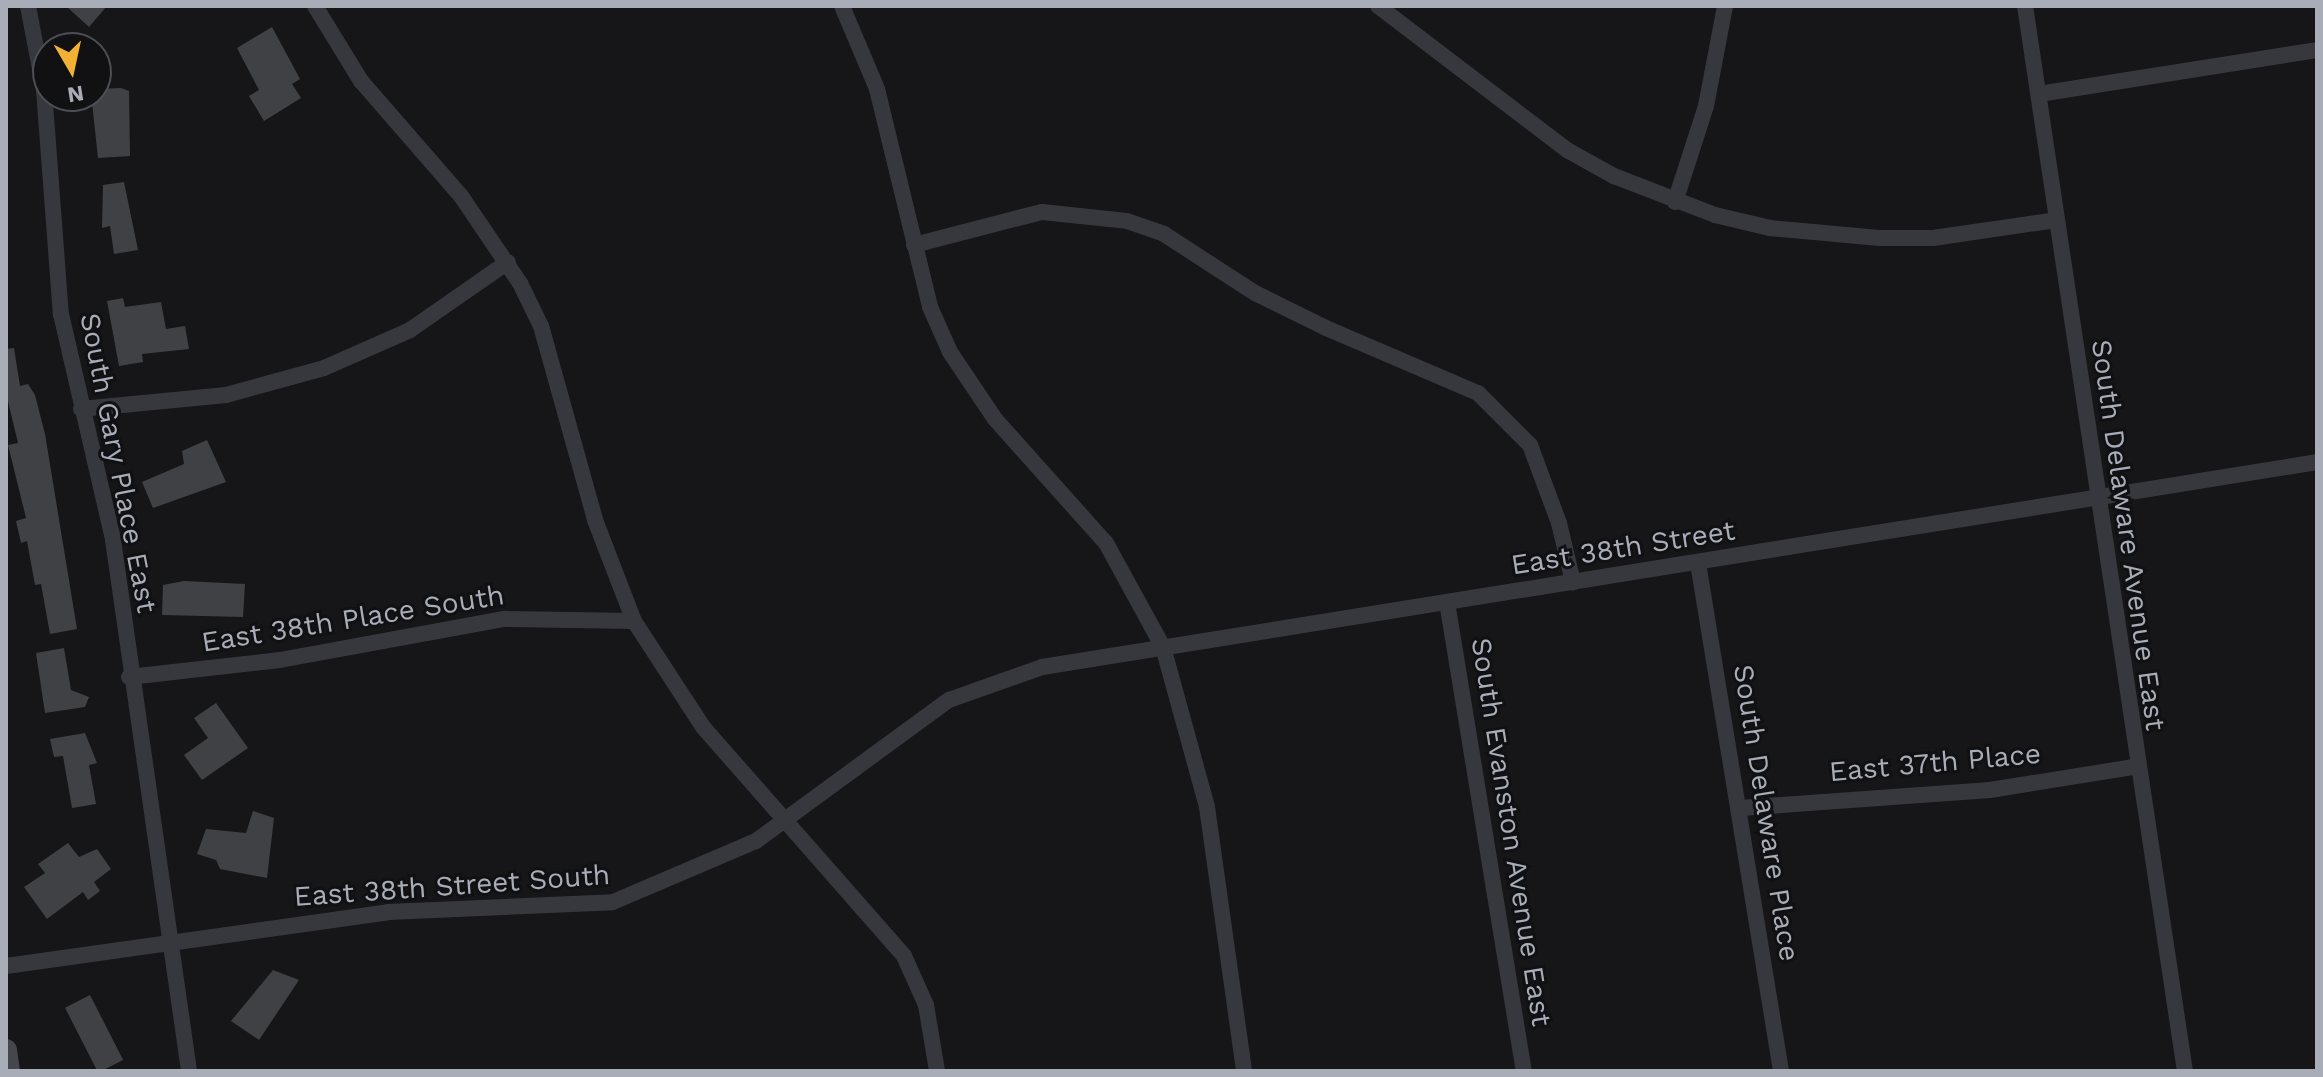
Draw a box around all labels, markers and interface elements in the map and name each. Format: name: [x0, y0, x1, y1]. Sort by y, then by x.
north arrow: [32, 32, 112, 112]
text: N: [66, 81, 86, 108]
street label: South Gary Place East: [72, 310, 164, 616]
street label: South Delaware Avenue East: [2084, 337, 2172, 733]
street label: East 38th Street: [1509, 514, 1737, 582]
street label: East 38th Place South: [199, 578, 507, 660]
street label: South Evanston Avenue East: [1464, 635, 1558, 1029]
street label: South Delaware Place: [1726, 662, 1806, 964]
street label: East 37th Place: [1828, 737, 2042, 789]
street label: East 38th Street South: [293, 858, 611, 914]

